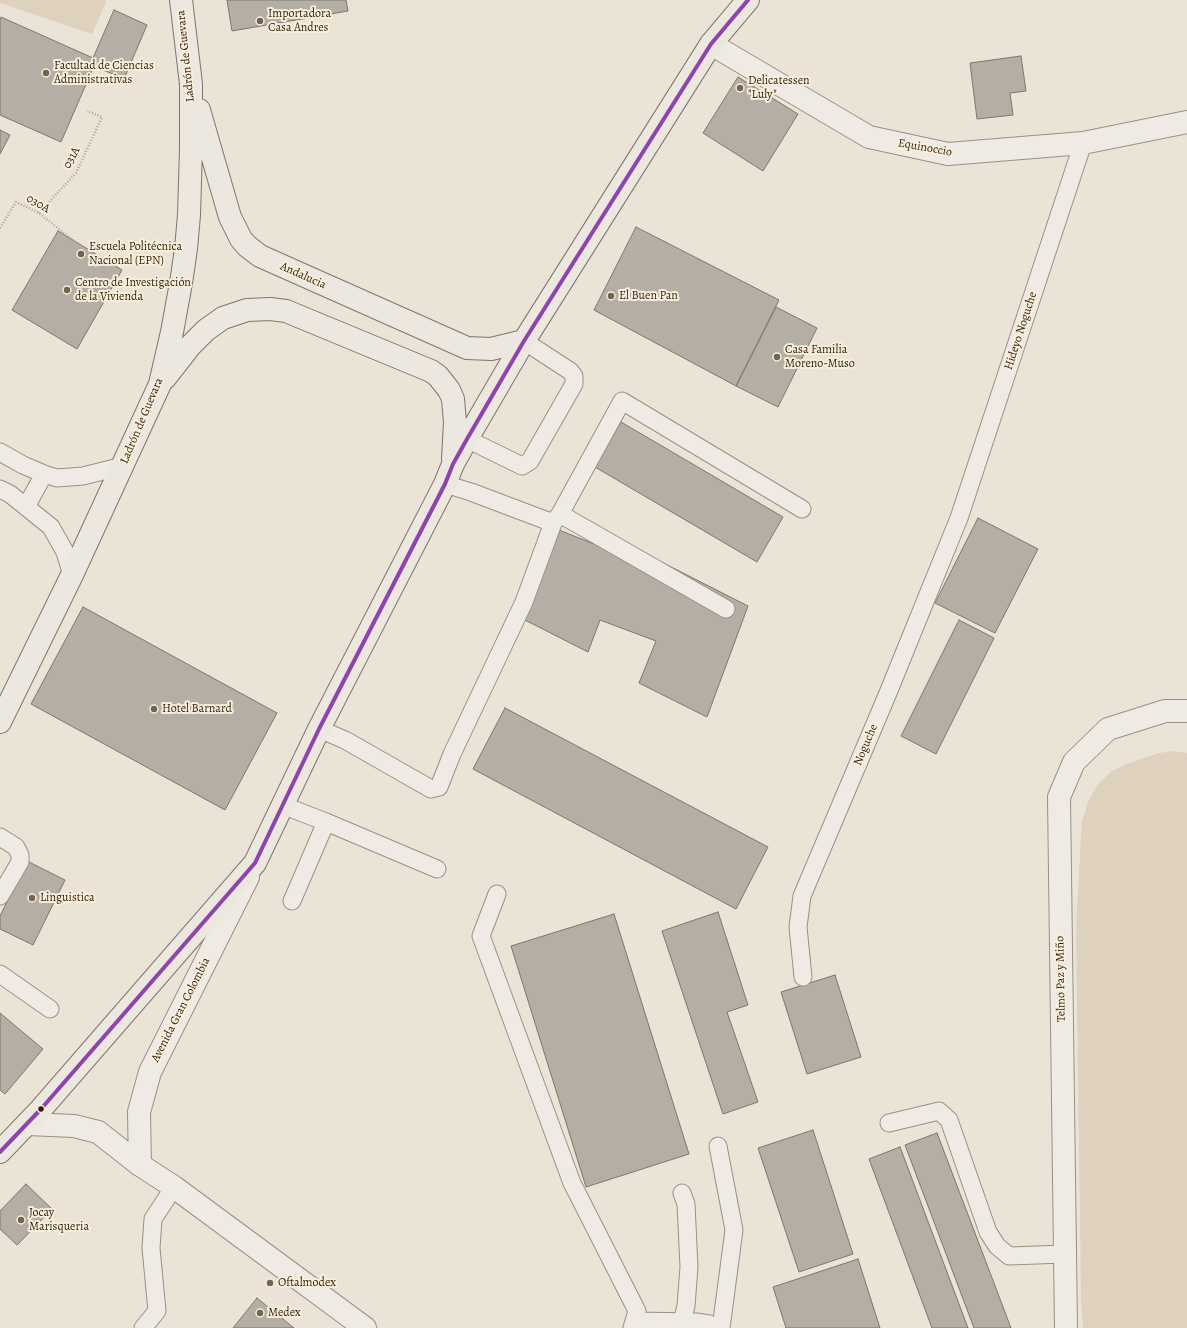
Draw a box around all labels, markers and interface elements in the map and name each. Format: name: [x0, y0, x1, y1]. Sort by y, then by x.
place label: Importadora Casa Andres: [268, 7, 331, 35]
street label: Ladrón de Guevara: [174, 9, 198, 103]
marker: Importadora Casa Andres: [255, 16, 265, 26]
place label: Facultad de Ciencias Administrativas: [54, 59, 154, 87]
marker: Facultad de Ciencias Administrativas: [41, 68, 51, 78]
place label: Delicatessen "Luly": [748, 74, 810, 102]
marker: Delicatessen "Luly": [735, 83, 745, 93]
street label: Equinoccio: [897, 136, 953, 160]
street label: 031A: [60, 145, 84, 171]
street label: 030A: [24, 192, 52, 216]
place label: Escuela Politécnica Nacional (EPN): [89, 240, 182, 268]
marker: Escuela Politécnica Nacional (EPN): [76, 249, 86, 259]
street label: Andalucia: [278, 259, 328, 293]
place label: Centro de Investigación de la Vivienda: [75, 276, 191, 304]
marker: Centro de Investigación de la Vivienda: [62, 285, 72, 295]
place label: El Buen Pan: [619, 289, 678, 303]
street label: Hideyo Noguche: [1002, 290, 1040, 372]
marker: El Buen Pan: [606, 291, 616, 301]
place label: Casa Familia Moreno-Muso: [785, 343, 855, 371]
marker: Casa Familia Moreno-Muso: [772, 352, 782, 362]
street label: Ladrón de Guevara: [117, 376, 167, 466]
place label: Hotel Barnard: [162, 702, 232, 716]
marker: Hotel Barnard: [149, 704, 159, 714]
street label: Noguche: [851, 722, 881, 768]
place label: Linguistica: [40, 891, 95, 905]
marker: Linguistica: [27, 893, 37, 903]
street label: Telmo Paz y Miño: [1053, 936, 1069, 1022]
street label: Avenida Gran Colombia: [148, 955, 214, 1065]
unlabelled marker: [36, 1104, 46, 1114]
place label: Jocay Marisqueria: [29, 1206, 89, 1234]
marker: Jocay Marisqueria: [16, 1215, 26, 1225]
place label: Oftalmodex: [278, 1276, 336, 1290]
marker: Oftalmodex: [265, 1278, 275, 1288]
place label: Medex: [268, 1306, 301, 1320]
marker: Medex: [255, 1308, 265, 1318]

